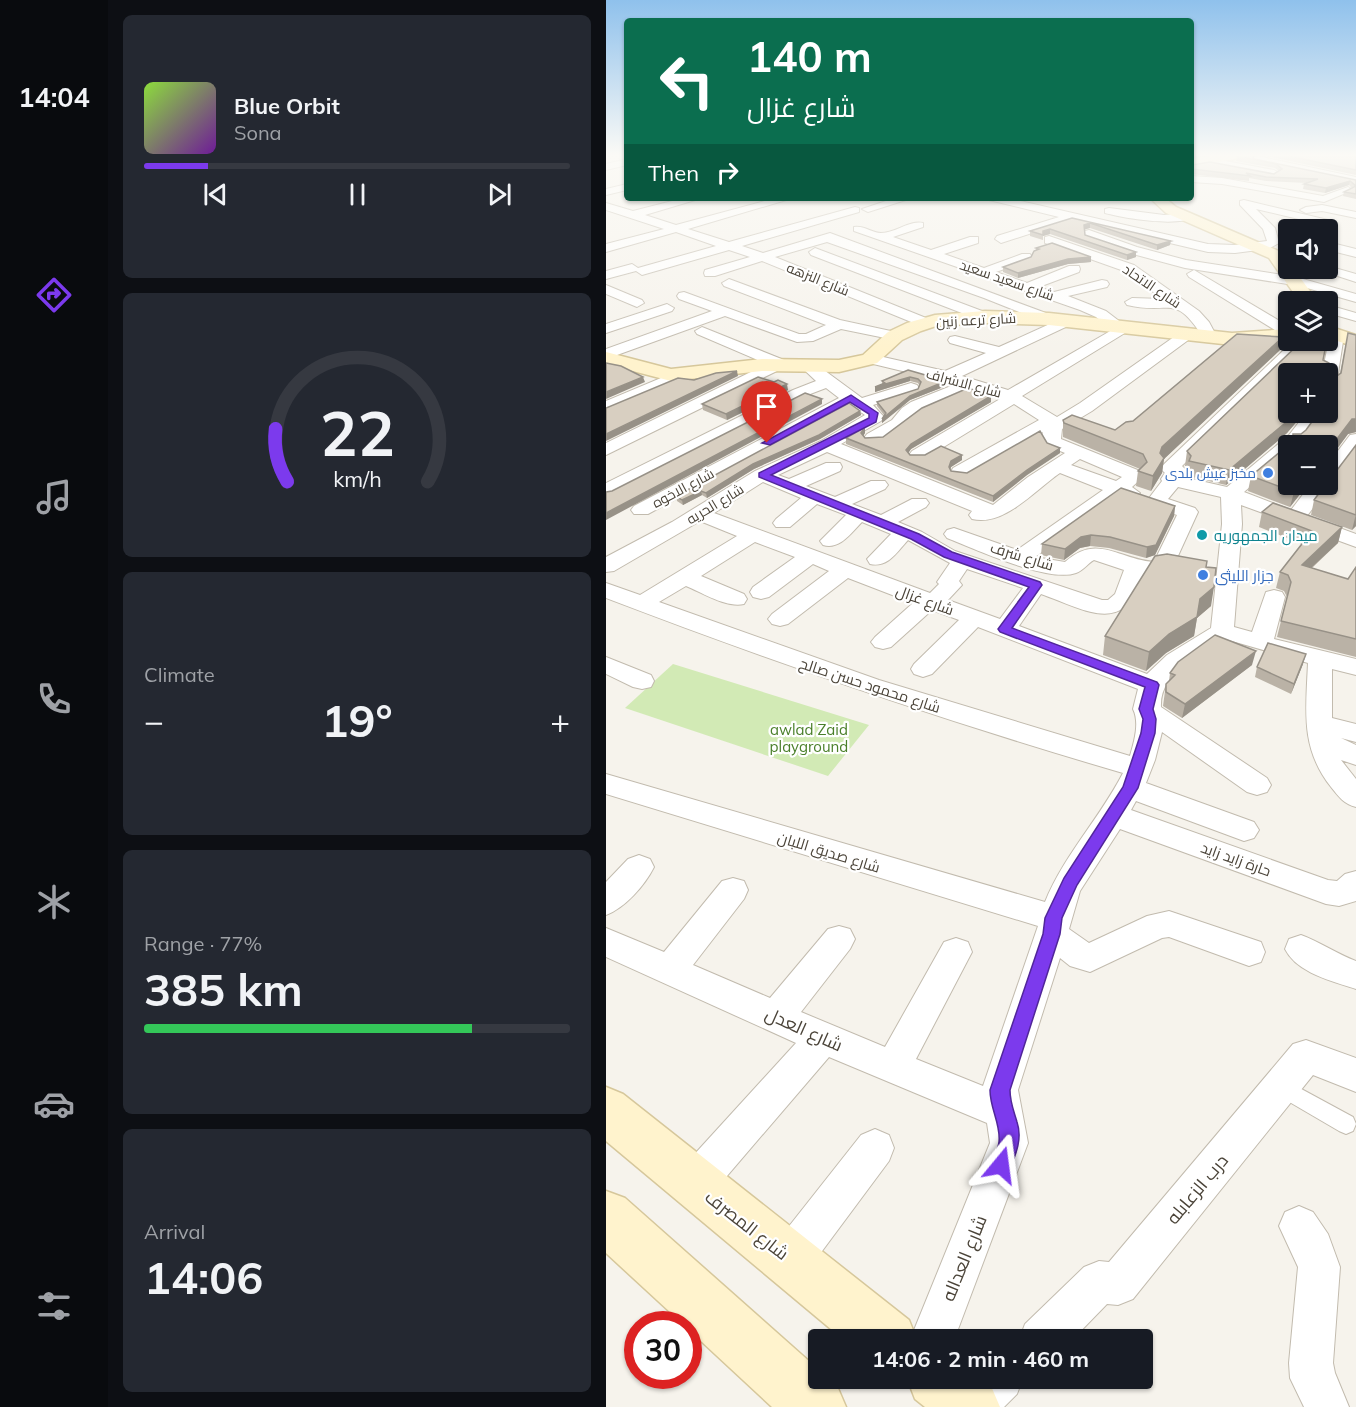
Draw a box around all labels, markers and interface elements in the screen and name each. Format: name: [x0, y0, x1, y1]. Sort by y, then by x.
text: 140 m: [747, 30, 872, 83]
icon: left: [648, 42, 726, 120]
text: 14:04: [18, 80, 90, 114]
text: شارع غزال: [747, 90, 856, 124]
text: Blue Orbit: [234, 92, 340, 120]
text: Sona: [234, 120, 282, 145]
icon: right: [711, 156, 744, 189]
text: Then: [648, 159, 699, 187]
icon: previous: [199, 178, 232, 211]
icon: pause: [341, 178, 374, 211]
icon: next: [483, 178, 516, 211]
map controls: [1278, 219, 1338, 495]
button: sound: [1278, 219, 1338, 279]
street label: شارع سعيد سعيد: [957, 255, 1057, 305]
street label: شارع النزهه: [784, 258, 852, 300]
street label: شارع الاتحاد: [1119, 260, 1185, 312]
icon: directions: [33, 274, 75, 316]
button: layers: [1278, 291, 1338, 351]
street label: شارع ترعه زنين: [936, 309, 1016, 331]
button: +: [1278, 363, 1338, 423]
street label: شارع الاشراف: [924, 364, 1004, 402]
pin: [741, 381, 792, 443]
icon: arrive: [750, 390, 783, 423]
text: 22: [320, 393, 394, 472]
button: −: [1278, 435, 1338, 495]
street label: شارع الاخوه: [649, 464, 717, 512]
place label: مخبز عيش بلدى: [1165, 464, 1256, 482]
text: km/h: [333, 466, 381, 493]
marker: مخبز عيش بلدى: [1261, 466, 1275, 480]
icon: music: [33, 476, 75, 518]
street label: شارع الحريه: [683, 480, 747, 528]
place label: ميدان الجمهوريه: [1214, 526, 1318, 546]
marker: ميدان الجمهوريه: [1195, 528, 1209, 542]
street label: شارع شرف: [987, 537, 1056, 577]
place label: جزار الليثى: [1215, 566, 1274, 586]
marker: جزار الليثى: [1196, 568, 1210, 582]
street label: شارع غزال: [893, 581, 957, 621]
street label: شارع محمود حسن صالح: [796, 653, 943, 719]
text: Climate: [144, 662, 215, 687]
icon: phone: [33, 678, 75, 720]
text: 19°: [321, 692, 393, 748]
text: −: [144, 700, 164, 741]
text: +: [550, 700, 570, 741]
park label: awlad Zaid playground: [770, 720, 848, 756]
street label: شارع صديق اللبان: [775, 827, 883, 879]
street label: حارة زايد زايد: [1198, 838, 1274, 880]
icon: climate: [33, 881, 75, 923]
text: Range · 77%: [144, 931, 262, 956]
text: 385 km: [144, 961, 303, 1017]
street label: شارع العدل: [761, 1002, 846, 1057]
icon: car: [33, 1083, 75, 1125]
position arrow: [969, 1133, 1033, 1197]
street label: درب الزعابله: [1161, 1149, 1233, 1229]
street label: شارع المصرف: [700, 1185, 794, 1266]
street label: شارع العداله: [936, 1212, 993, 1305]
text: Arrival: [144, 1219, 205, 1244]
text: 14:06: [144, 1249, 263, 1305]
icon: filters: [33, 1285, 75, 1327]
speed limit sign: 30: [624, 1311, 702, 1389]
text: 14:06 · 2 min · 460 m: [872, 1345, 1089, 1373]

